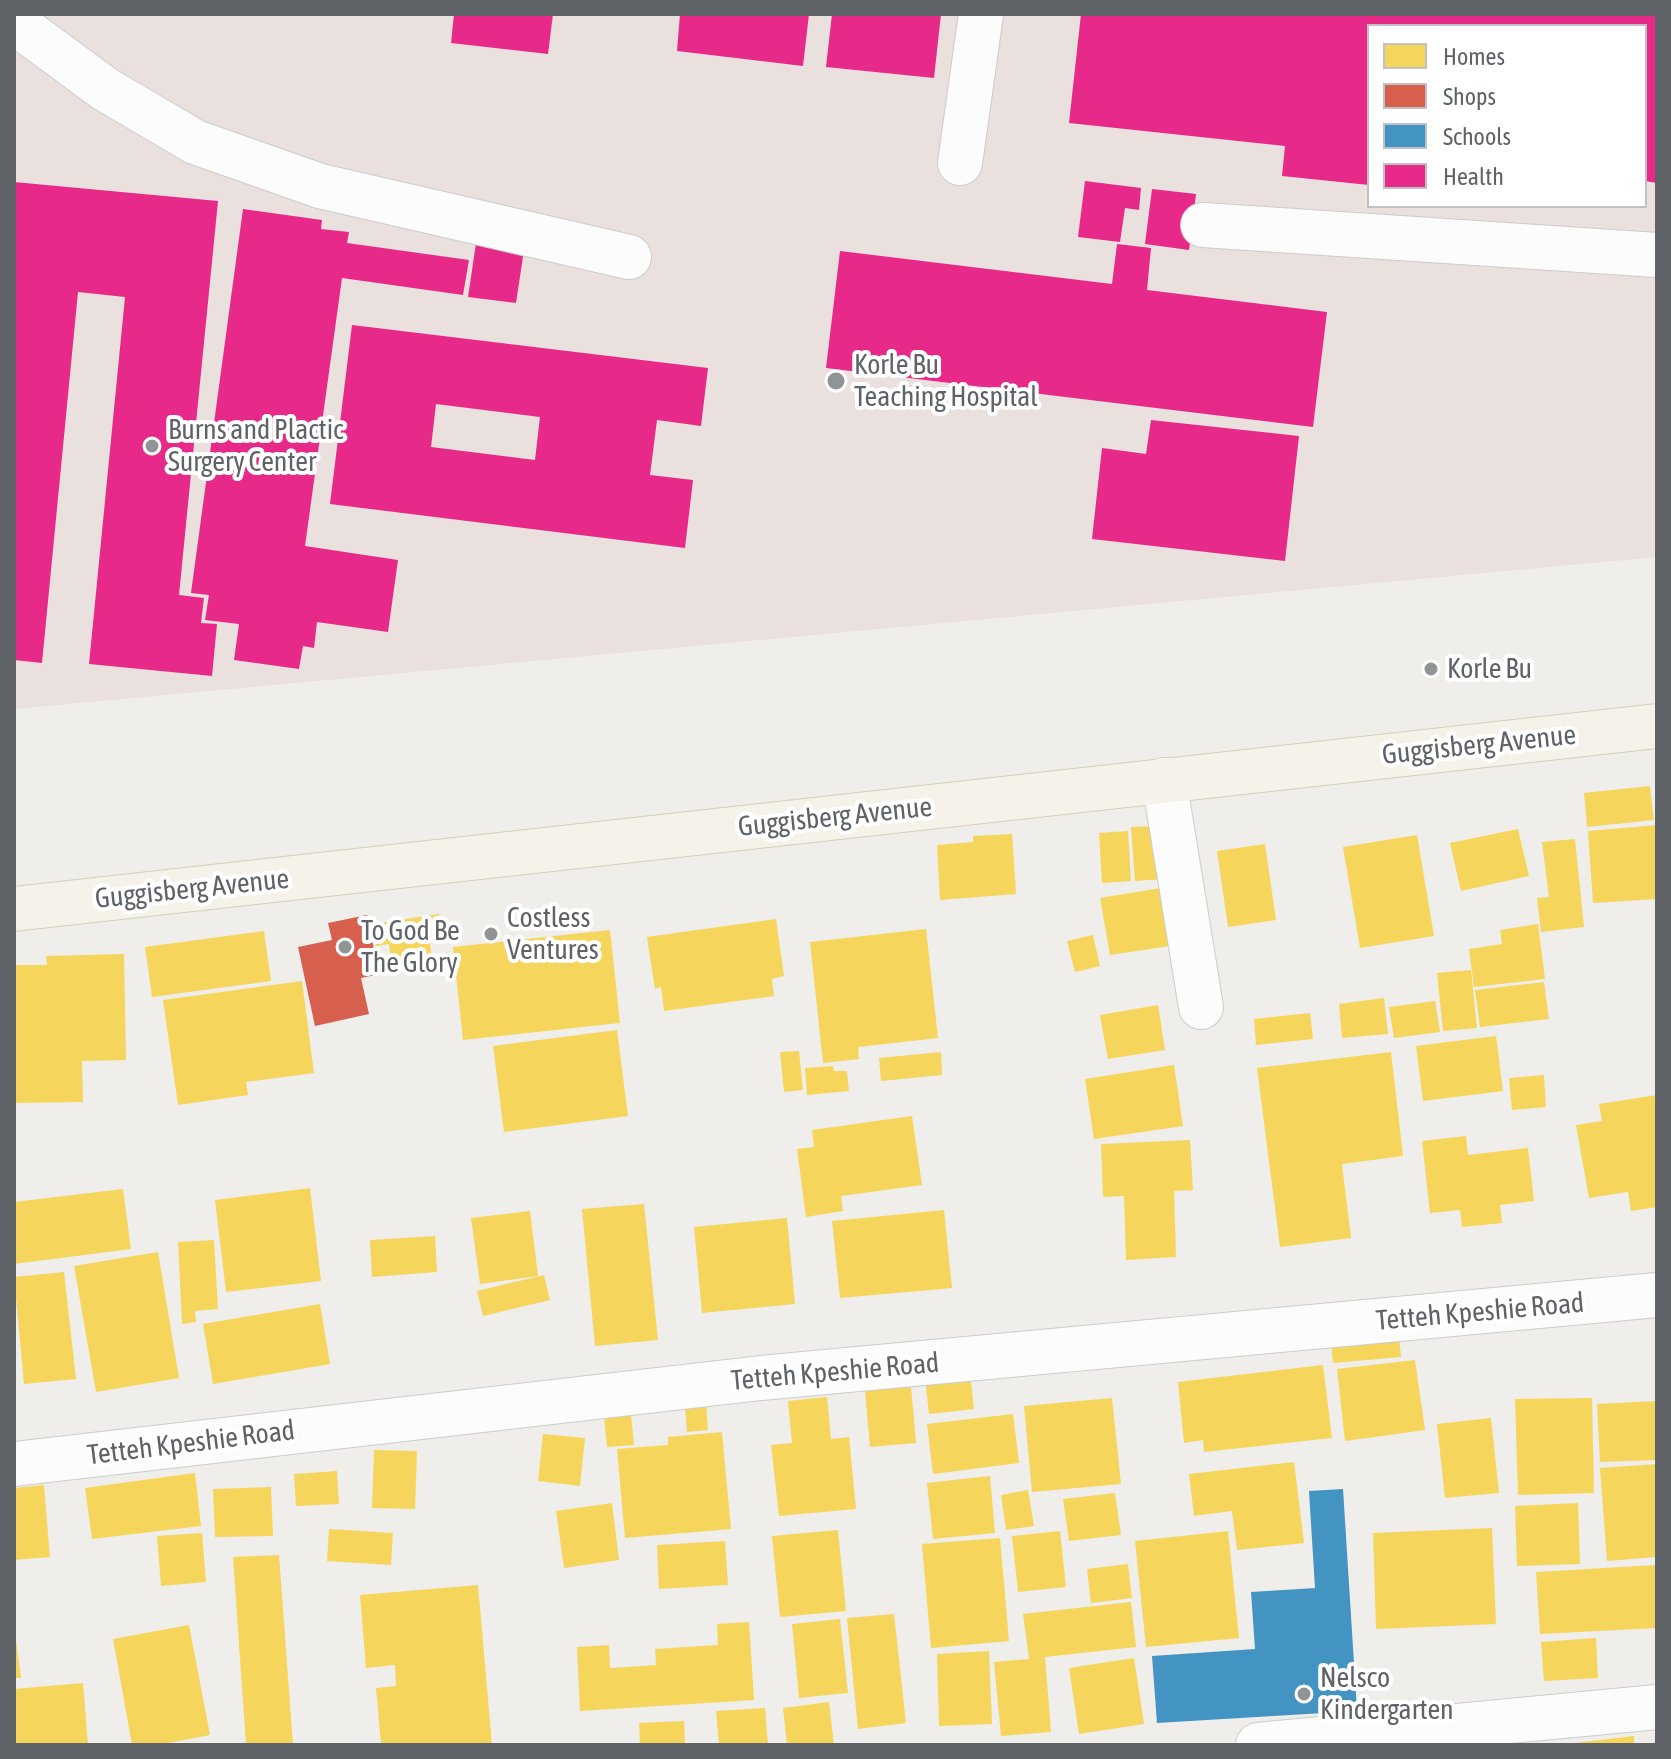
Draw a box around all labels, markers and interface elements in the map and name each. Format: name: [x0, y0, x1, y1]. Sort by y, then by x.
legend: [1367, 24, 1647, 208]
text: Homes: [1443, 43, 1505, 70]
text: Shops: [1443, 83, 1496, 110]
text: Schools: [1443, 123, 1511, 150]
text: Health: [1443, 163, 1504, 190]
place label: Korle Bu Teaching Hospital: [854, 348, 1038, 414]
marker: Korle Bu Teaching Hospital: [825, 370, 847, 392]
place label: Burns and Plactic Surgery Center: [168, 413, 343, 479]
marker: Burns and Plactic Surgery Center: [143, 437, 161, 455]
place label: Korle Bu: [1447, 652, 1532, 686]
marker: Korle Bu: [1422, 660, 1440, 678]
street label: Guggisberg Avenue: [1380, 718, 1578, 772]
street label: Guggisberg Avenue: [736, 790, 934, 844]
street label: Guggisberg Avenue: [93, 862, 291, 916]
place label: Costless Ventures: [507, 901, 599, 967]
place label: To God Be The Glory: [361, 914, 460, 980]
marker: Costless Ventures: [482, 925, 500, 943]
marker: To God Be The Glory: [336, 938, 354, 956]
street label: Tetteh Kpeshie Road: [1374, 1286, 1586, 1338]
street label: Tetteh Kpeshie Road: [729, 1346, 941, 1398]
street label: Tetteh Kpeshie Road: [85, 1414, 297, 1472]
place label: Nelsco Kindergarten: [1320, 1661, 1454, 1727]
marker: Nelsco Kindergarten: [1295, 1685, 1313, 1703]

